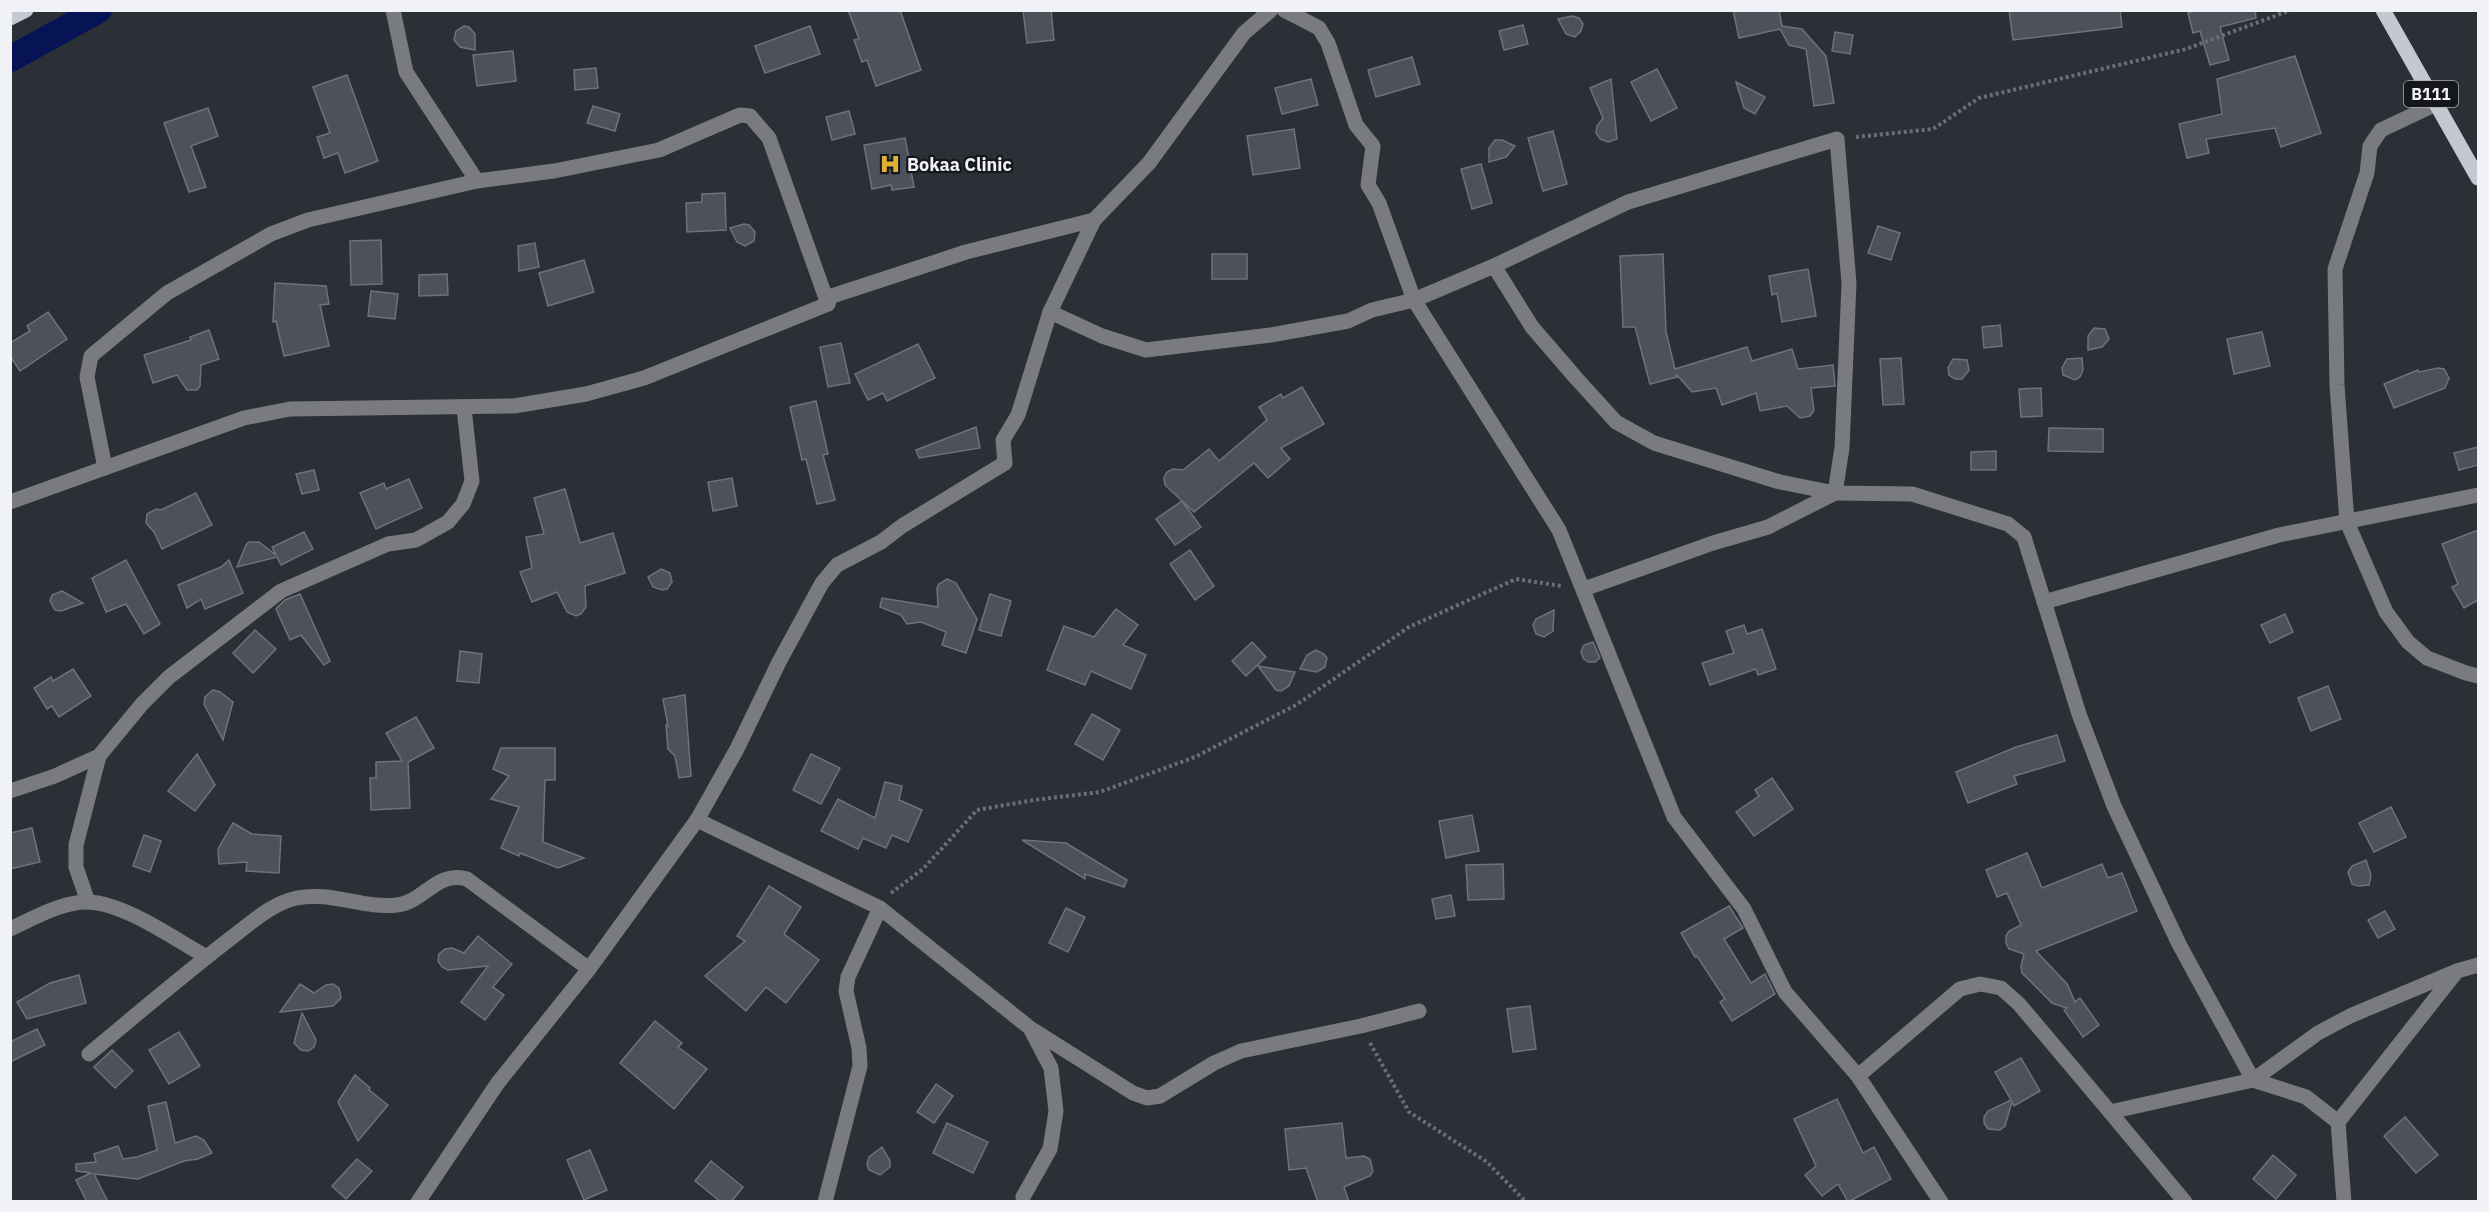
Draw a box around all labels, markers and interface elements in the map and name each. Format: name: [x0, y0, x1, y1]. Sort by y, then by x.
road number: B111: [2404, 81, 2458, 107]
hospital icon: Bokaa Clinic: [878, 152, 902, 176]
place label: Bokaa Clinic: [907, 153, 1012, 176]

